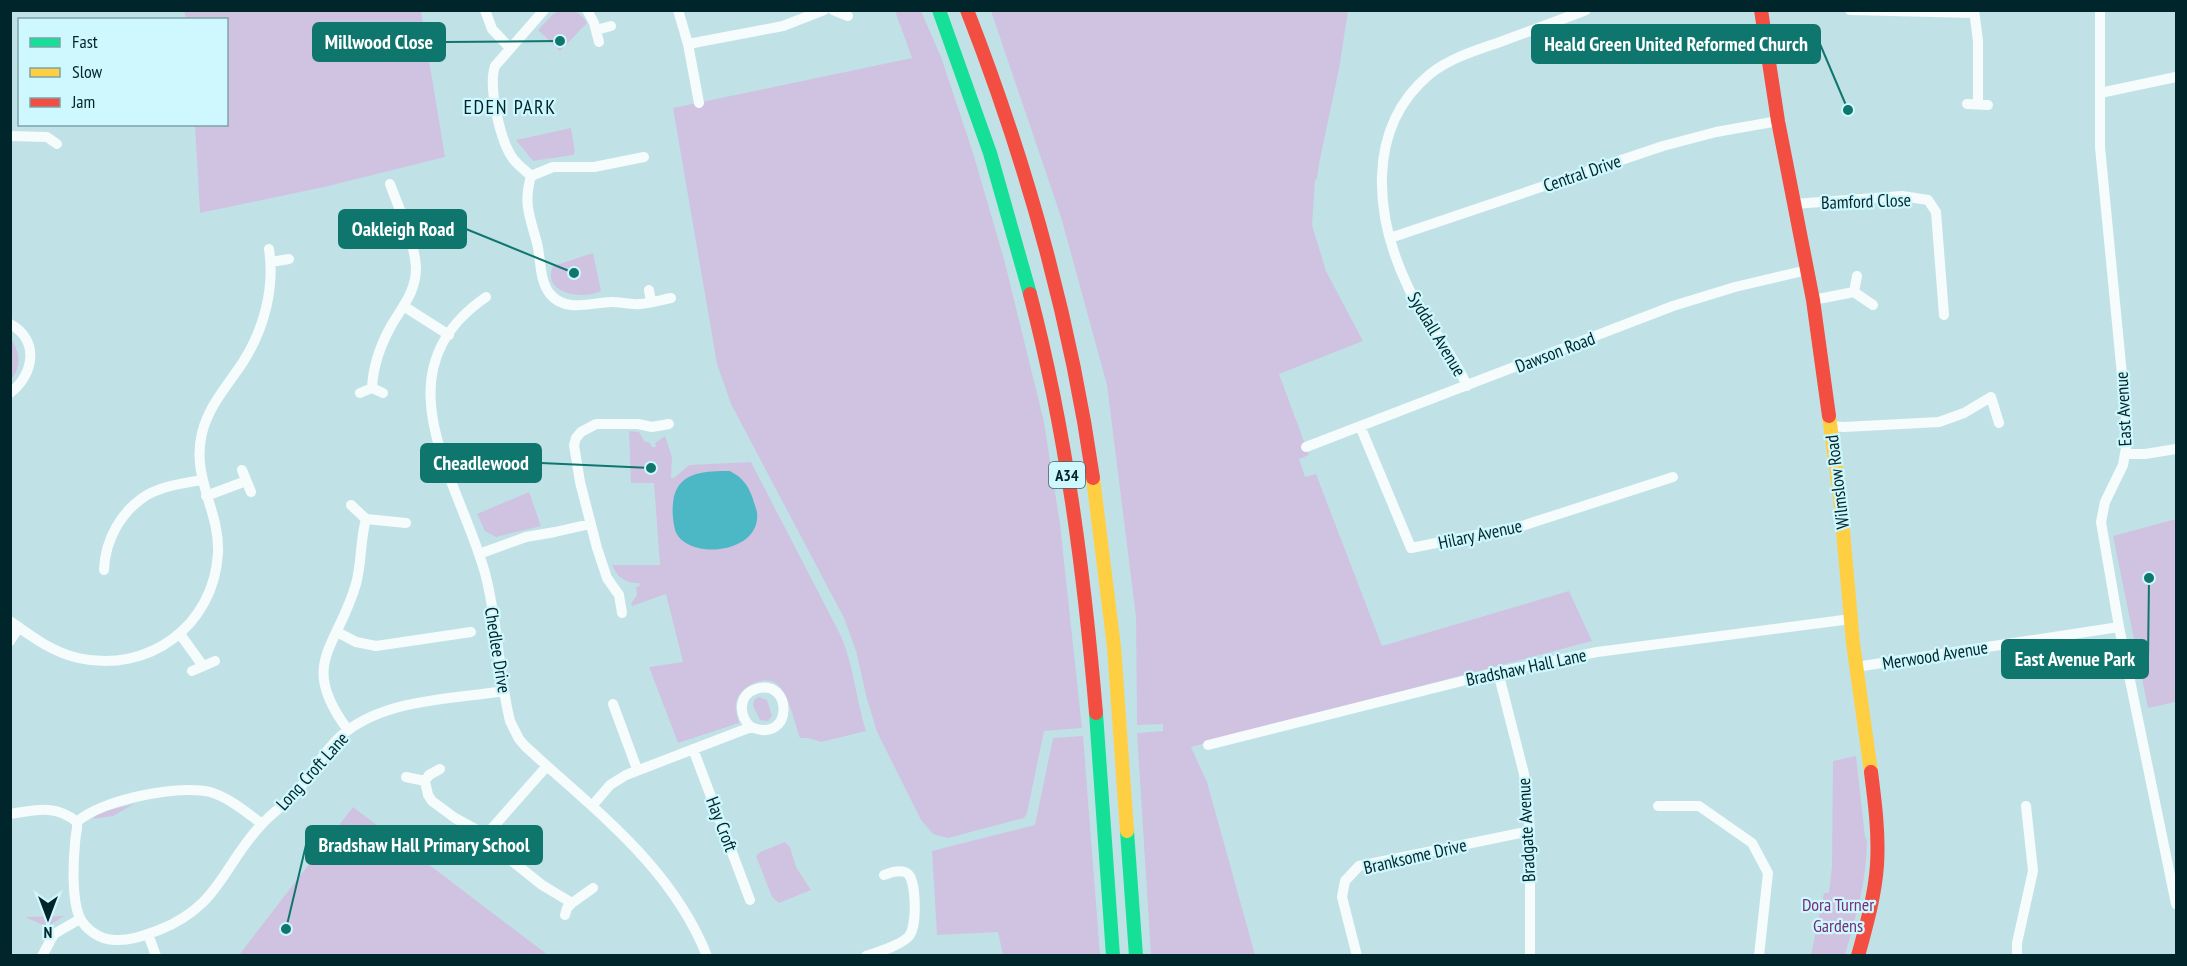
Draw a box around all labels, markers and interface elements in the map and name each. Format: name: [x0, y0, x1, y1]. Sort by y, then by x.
legend: [18, 18, 228, 126]
callout: Millwood Close: [313, 23, 445, 61]
callout: Heald Green United Reformed Church: [1532, 25, 1820, 63]
text: Millwood Close: [325, 29, 433, 55]
text: Fast: [72, 30, 98, 53]
text: Heald Green United Reformed Church: [1544, 31, 1808, 57]
text: Slow: [72, 60, 103, 83]
text: Jam: [71, 90, 95, 113]
district label: EDEN PARK: [463, 94, 557, 120]
street label: Central Drive: [1540, 149, 1624, 197]
street label: Bamford Close: [1821, 188, 1911, 214]
callout: Oakleigh Road: [339, 210, 466, 248]
text: Oakleigh Road: [352, 216, 454, 242]
street label: Syddall Avenue: [1403, 288, 1471, 380]
street label: Dawson Road: [1512, 326, 1598, 378]
street label: East Avenue: [2110, 371, 2136, 447]
street label: Wilmslow Road: [1820, 434, 1854, 530]
callout: Cheadlewood: [421, 444, 541, 482]
text: Cheadlewood: [433, 450, 529, 476]
road number: A34: [1049, 462, 1085, 488]
street label: Hilary Avenue: [1436, 514, 1524, 554]
street label: Chedlee Drive: [480, 605, 516, 695]
street label: Merwood Avenue: [1881, 635, 1989, 675]
callout: East Avenue Park: [2002, 640, 2148, 678]
street label: Bradshaw Hall Lane: [1464, 643, 1588, 691]
text: East Avenue Park: [2015, 646, 2136, 672]
street label: Long Croft Lane: [271, 727, 353, 815]
street label: Bradgate Avenue: [1512, 777, 1540, 883]
street label: Hay Croft: [701, 793, 743, 855]
callout: Bradshaw Hall Primary School: [306, 826, 542, 864]
text: Bradshaw Hall Primary School: [318, 832, 530, 858]
street label: Branksome Drive: [1361, 833, 1469, 879]
north arrow: [18, 888, 78, 948]
park label: Dora Turner Gardens: [1802, 893, 1874, 937]
text: N: [44, 923, 52, 943]

